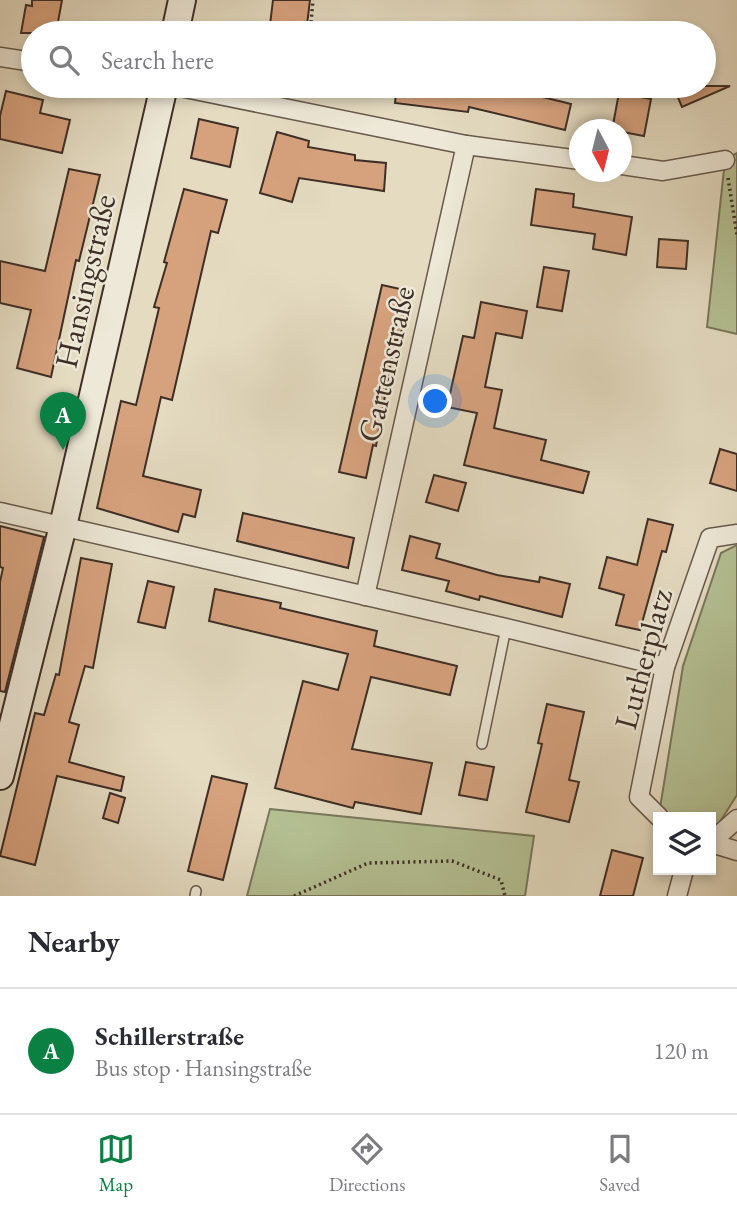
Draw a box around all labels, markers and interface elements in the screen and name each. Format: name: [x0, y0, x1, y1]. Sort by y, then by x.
search box: [21, 21, 716, 98]
icon: search: [45, 41, 83, 79]
text: Search here: [101, 43, 214, 77]
north arrow: [569, 119, 632, 182]
street label: Hansingstraße: [45, 190, 125, 372]
street label: Gartenstraße: [348, 282, 424, 446]
your location: [418, 384, 452, 418]
pin: A: [40, 392, 86, 450]
street label: Lutherplatz: [604, 584, 682, 734]
map controls: [653, 812, 716, 875]
button: layers: [653, 812, 716, 875]
text: Nearby: [28, 922, 120, 961]
text: Schillerstraße: [95, 1019, 244, 1053]
text: A: [43, 1036, 59, 1066]
text: 120 m: [653, 1036, 709, 1066]
text: Bus stop · Hansingstraße: [95, 1053, 312, 1083]
tab: Map: [97, 1130, 135, 1197]
tab: Directions: [329, 1130, 405, 1197]
tab: Saved: [599, 1130, 640, 1197]

